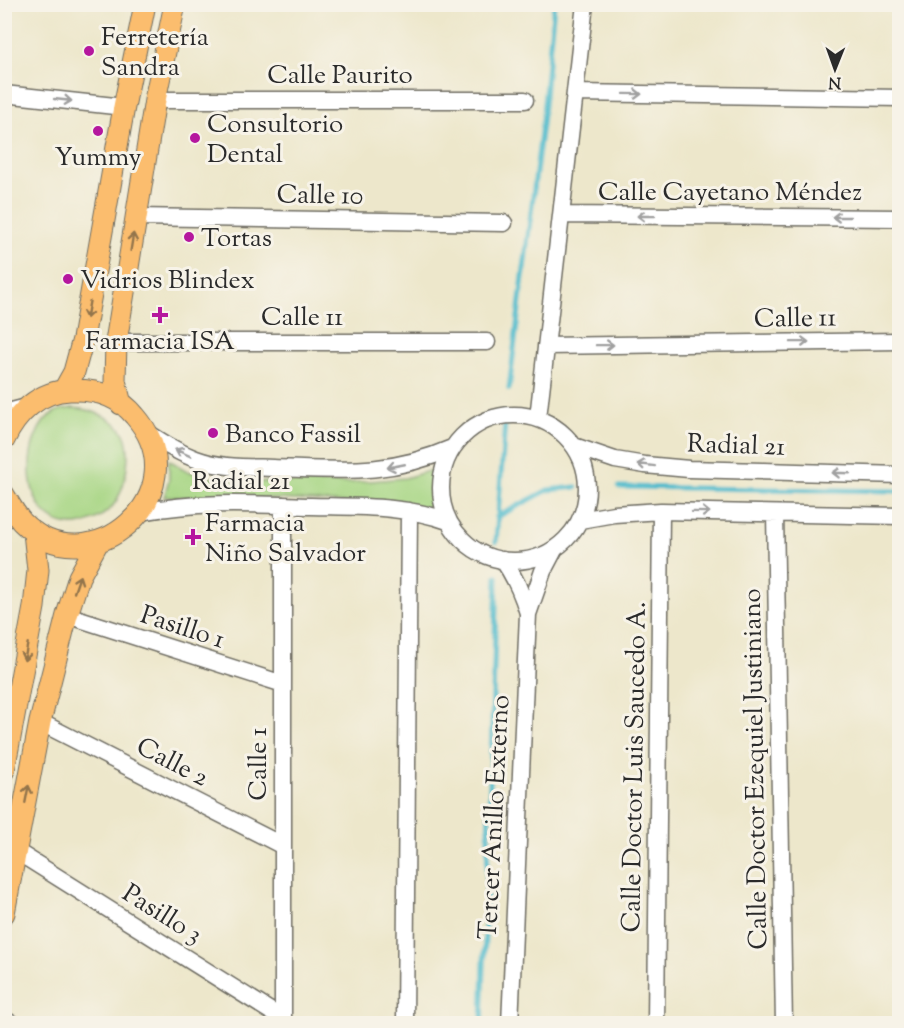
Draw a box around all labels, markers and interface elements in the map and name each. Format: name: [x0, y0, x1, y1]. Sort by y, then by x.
place label: Ferretería Sandra: [101, 20, 209, 87]
north arrow: [805, 39, 865, 99]
marker: Ferretería Sandra: [82, 44, 96, 58]
street label: Calle Paurito: [267, 58, 413, 95]
text: N: [828, 70, 841, 93]
one-way arrow: [623, 88, 643, 100]
one-way arrow: [52, 95, 72, 106]
place label: Consultorio Dental: [207, 107, 343, 174]
marker: Yummy: [91, 124, 105, 138]
marker: Consultorio Dental: [188, 131, 202, 145]
place label: Yummy: [55, 140, 141, 177]
street label: Calle Cayetano Méndez: [598, 175, 862, 212]
street label: Calle 10: [276, 177, 364, 216]
one-way arrow: [637, 210, 657, 222]
one-way arrow: [832, 211, 852, 223]
place label: Tortas: [201, 221, 272, 258]
marker: Tortas: [182, 230, 196, 244]
one-way arrow: [126, 233, 137, 253]
place label: Vidrios Blindex: [80, 263, 255, 300]
marker: Vidrios Blindex: [61, 272, 75, 286]
one-way arrow: [83, 299, 94, 319]
street label: Calle 11: [261, 300, 343, 337]
street label: Calle 11: [754, 300, 837, 339]
marker: Farmacia ISA: [153, 308, 167, 322]
place label: Farmacia ISA: [85, 324, 235, 361]
one-way arrow: [789, 337, 809, 348]
one-way arrow: [594, 339, 614, 351]
place label: Banco Fassil: [225, 417, 361, 454]
marker: Banco Fassil: [206, 426, 220, 440]
street label: Radial 21: [686, 426, 786, 467]
one-way arrow: [174, 447, 192, 459]
one-way arrow: [637, 459, 657, 470]
one-way arrow: [387, 461, 407, 472]
street label: Radial 21: [192, 464, 290, 501]
one-way arrow: [832, 468, 852, 479]
place label: Farmacia Niño Salvador: [205, 506, 366, 573]
one-way arrow: [691, 506, 711, 518]
marker: Farmacia Niño Salvador: [186, 530, 200, 544]
one-way arrow: [73, 575, 84, 594]
street label: Calle Doctor Ezequiel Justiniano: [735, 588, 778, 950]
street label: Pasillo 1: [135, 597, 229, 659]
street label: Calle Doctor Luis Saucedo A.: [614, 601, 657, 933]
one-way arrow: [20, 642, 31, 661]
street label: Tercer Anillo Externo: [471, 694, 520, 940]
street label: Calle 1: [241, 727, 278, 801]
street label: Calle 2: [129, 729, 214, 797]
one-way arrow: [22, 785, 33, 804]
street label: Pasillo 3: [114, 876, 209, 954]

